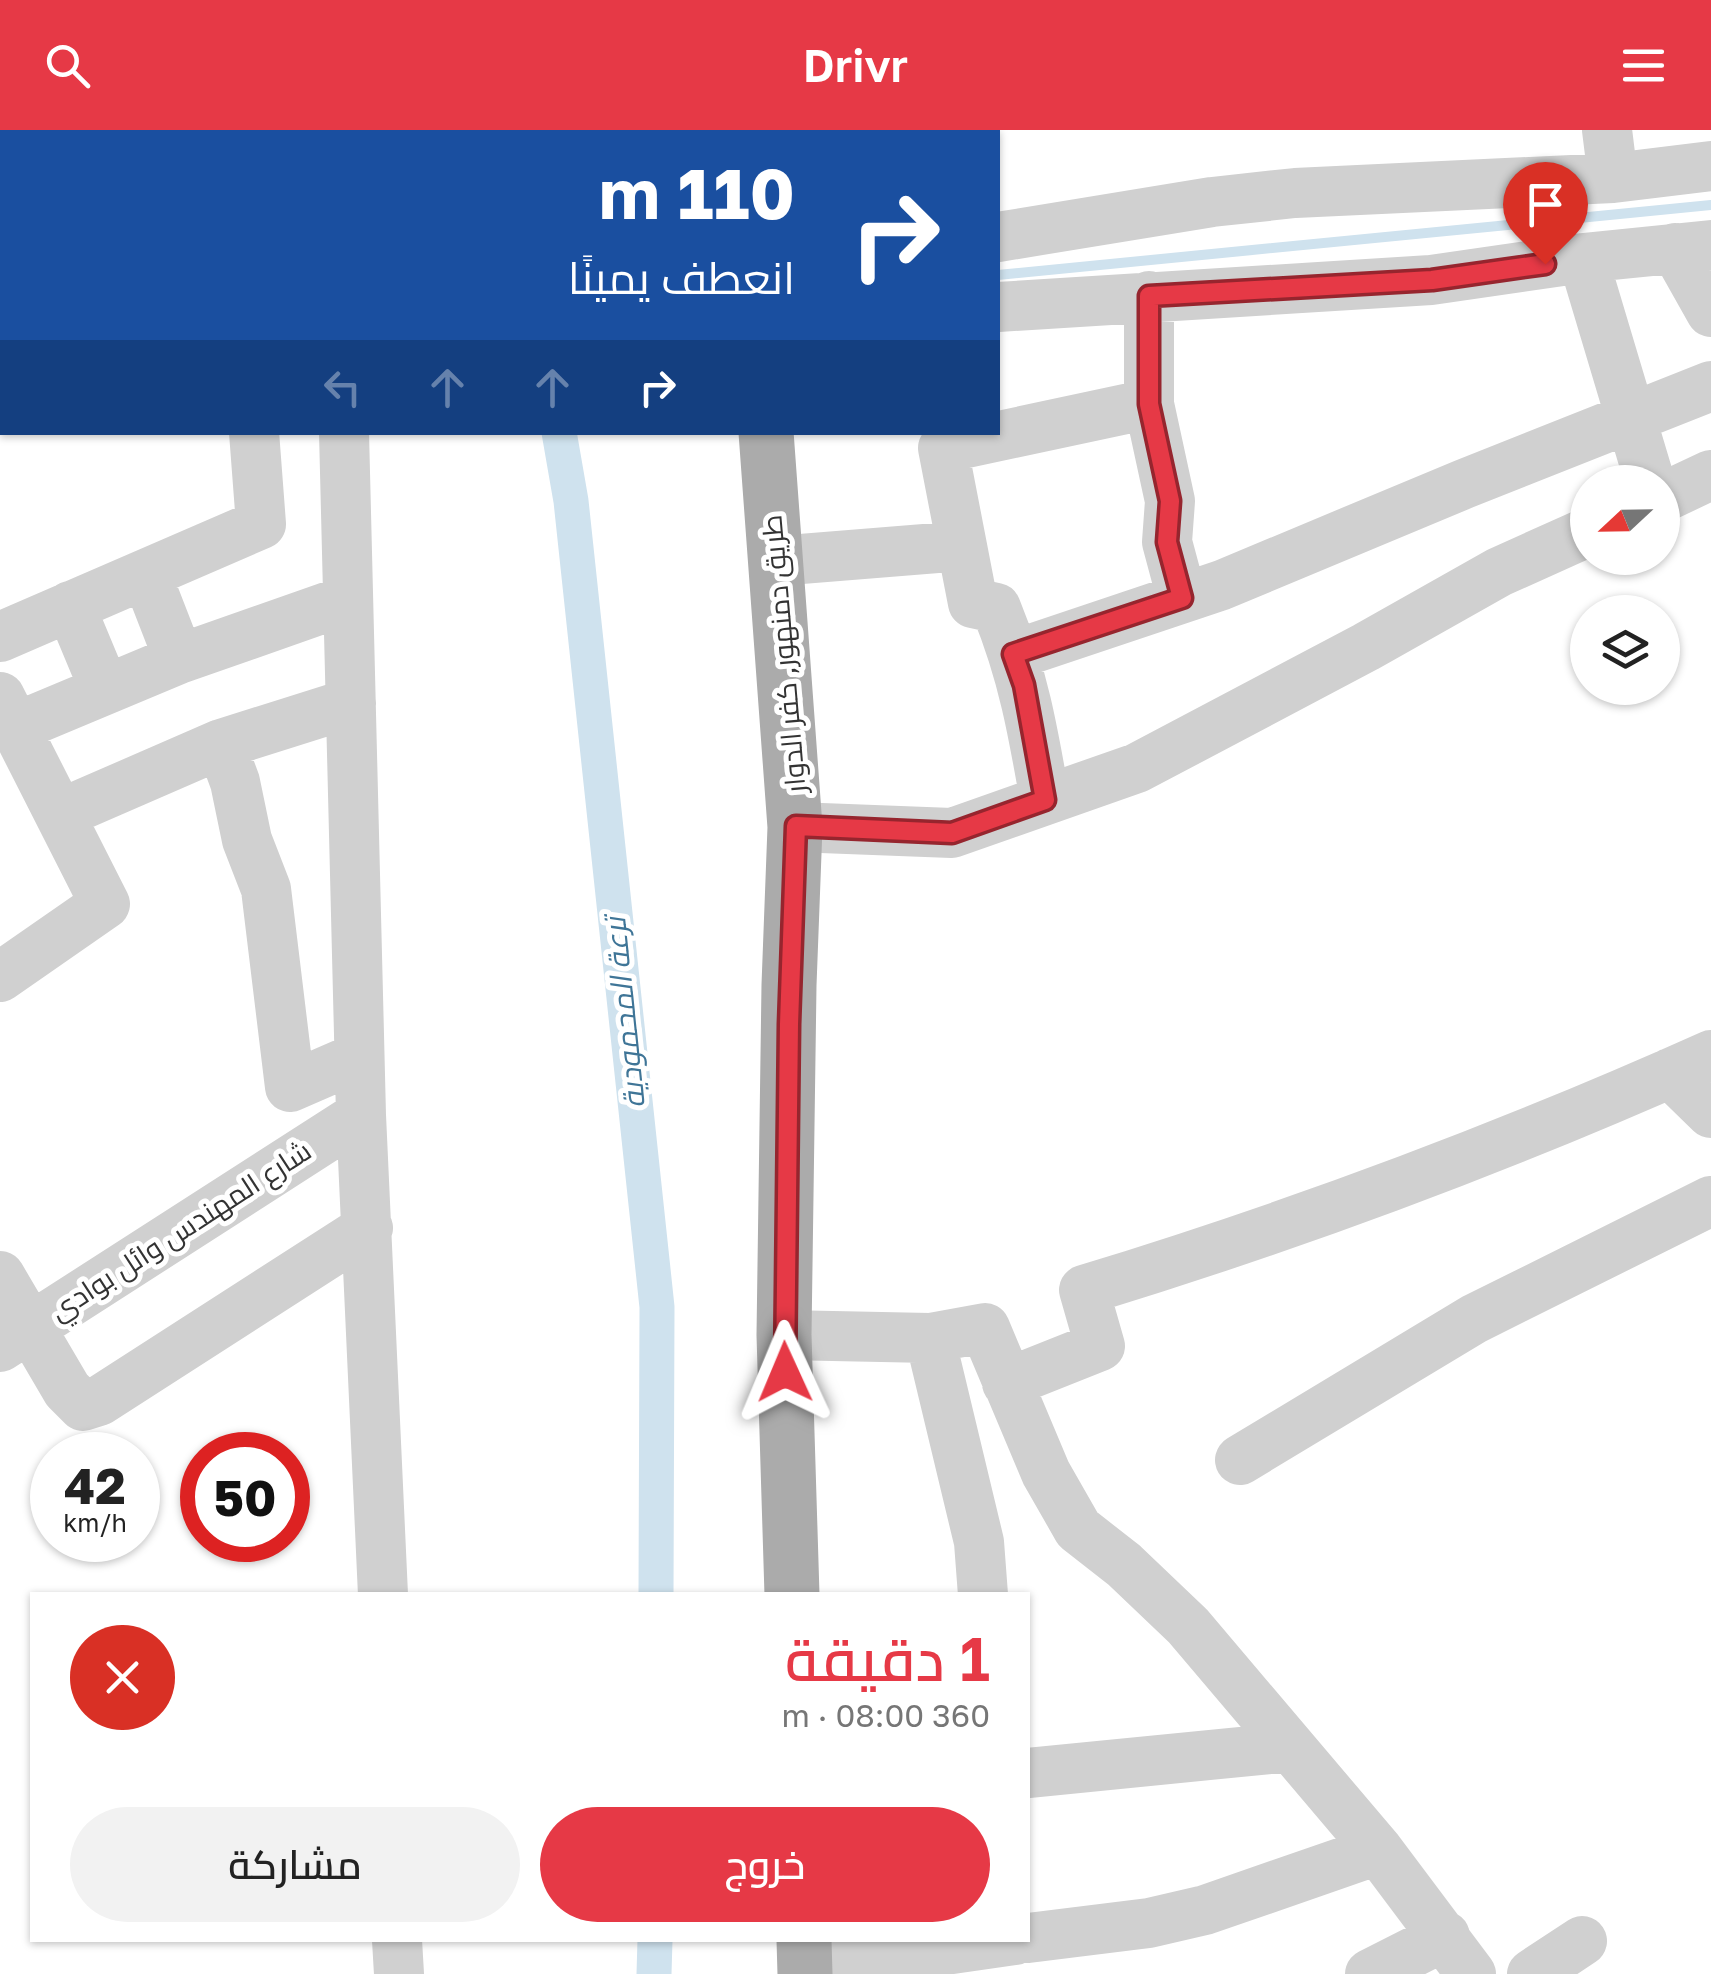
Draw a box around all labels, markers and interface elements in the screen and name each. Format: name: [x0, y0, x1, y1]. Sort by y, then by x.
icon: search: [40, 38, 95, 93]
text: Drivr: [803, 38, 908, 92]
icon: menu: [1616, 38, 1671, 93]
text: 110 m: [599, 150, 795, 234]
pin: [1503, 162, 1588, 265]
icon: right: [830, 170, 960, 300]
icon: arrive: [1518, 177, 1573, 232]
text: انعطف يمينًا: [568, 250, 795, 304]
icon: left: [315, 360, 370, 415]
icon: ahead: [420, 360, 475, 415]
icon: ahead: [525, 360, 580, 415]
icon: right: [630, 360, 685, 415]
north arrow: [1570, 465, 1680, 575]
map controls: [1570, 465, 1680, 705]
street label: طريق دمنهور, كفر الدوار: [754, 513, 813, 797]
button: layers: [1570, 595, 1680, 705]
water label: ترعة المحمودية: [596, 911, 652, 1110]
street label: شارع المهندس وائل بوادي: [43, 1133, 320, 1332]
position arrow: [733, 1320, 837, 1424]
speed limit sign: 50: [180, 1432, 310, 1562]
text: 42: [64, 1455, 126, 1515]
text: km/h: [63, 1507, 127, 1538]
text: 1 دقيقة: [785, 1622, 990, 1694]
button: close: [70, 1625, 175, 1730]
text: 360 m · 08:00: [782, 1696, 990, 1734]
button: مشاركة: [70, 1807, 520, 1922]
button: خروج: [540, 1807, 990, 1922]

